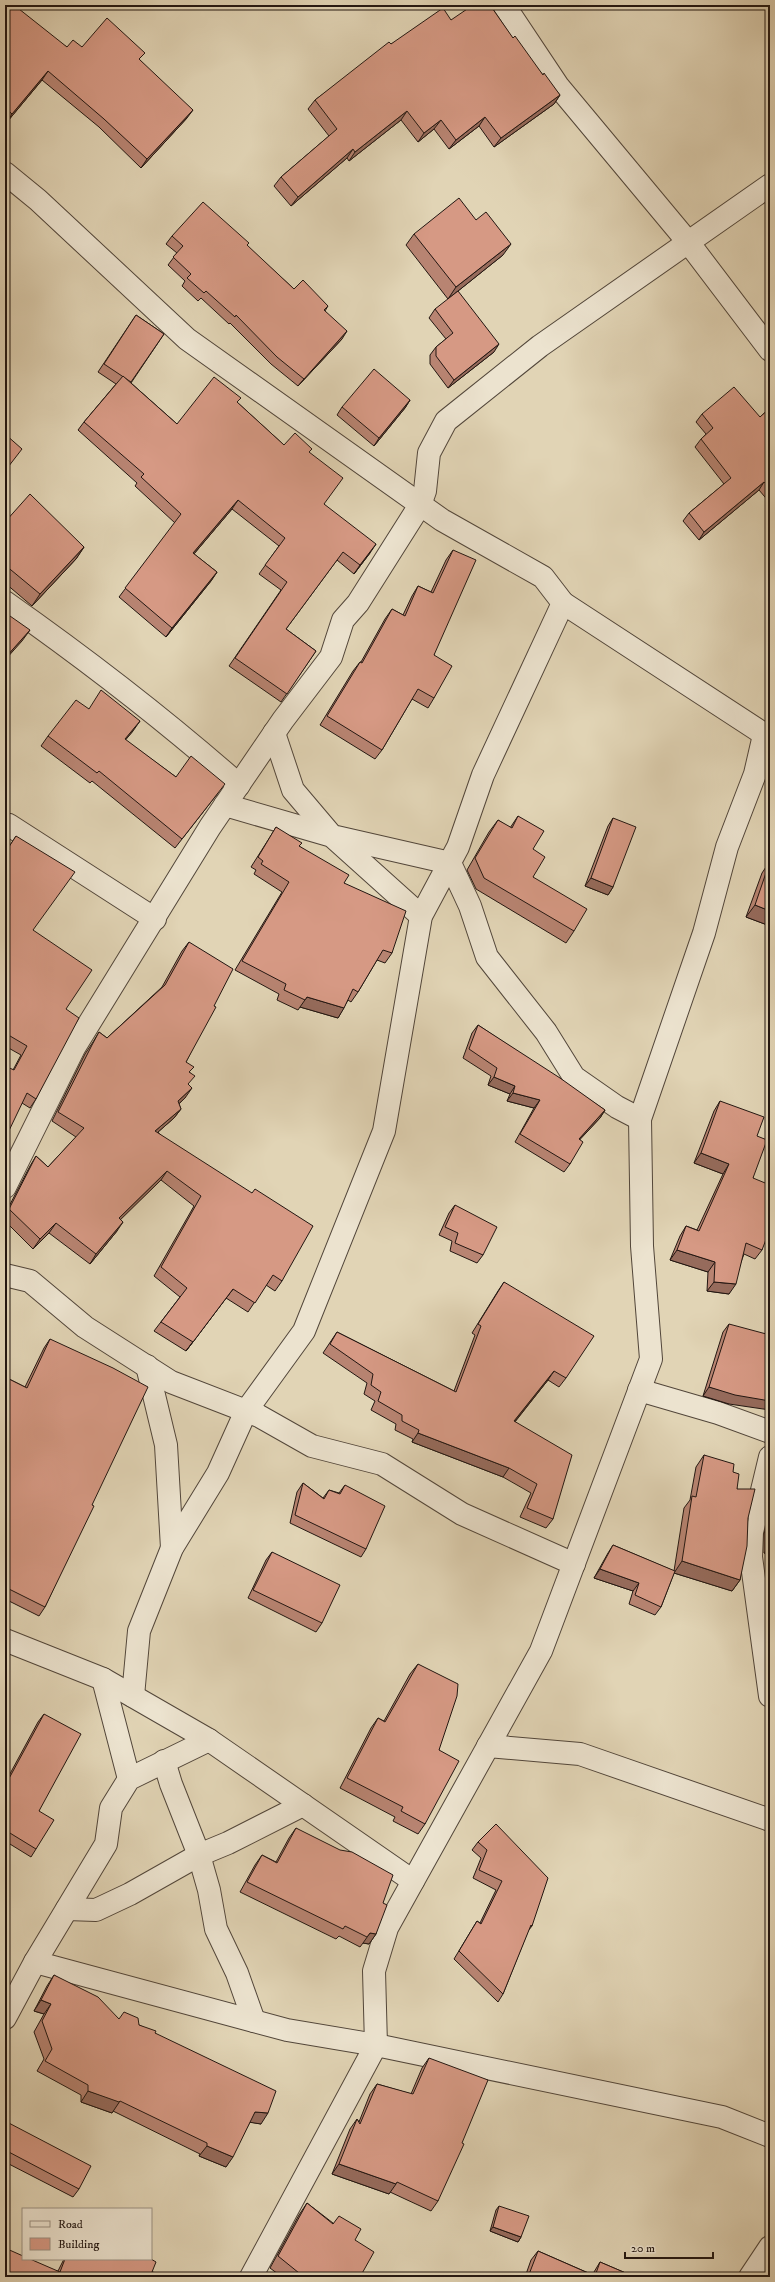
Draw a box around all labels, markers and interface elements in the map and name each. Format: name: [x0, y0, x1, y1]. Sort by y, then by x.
legend: [22, 2208, 152, 2260]
text: Road: [58, 2217, 83, 2232]
scale bar: [625, 2234, 713, 2260]
text: Building: [58, 2237, 99, 2252]
text: 20 m: [631, 2241, 655, 2256]

